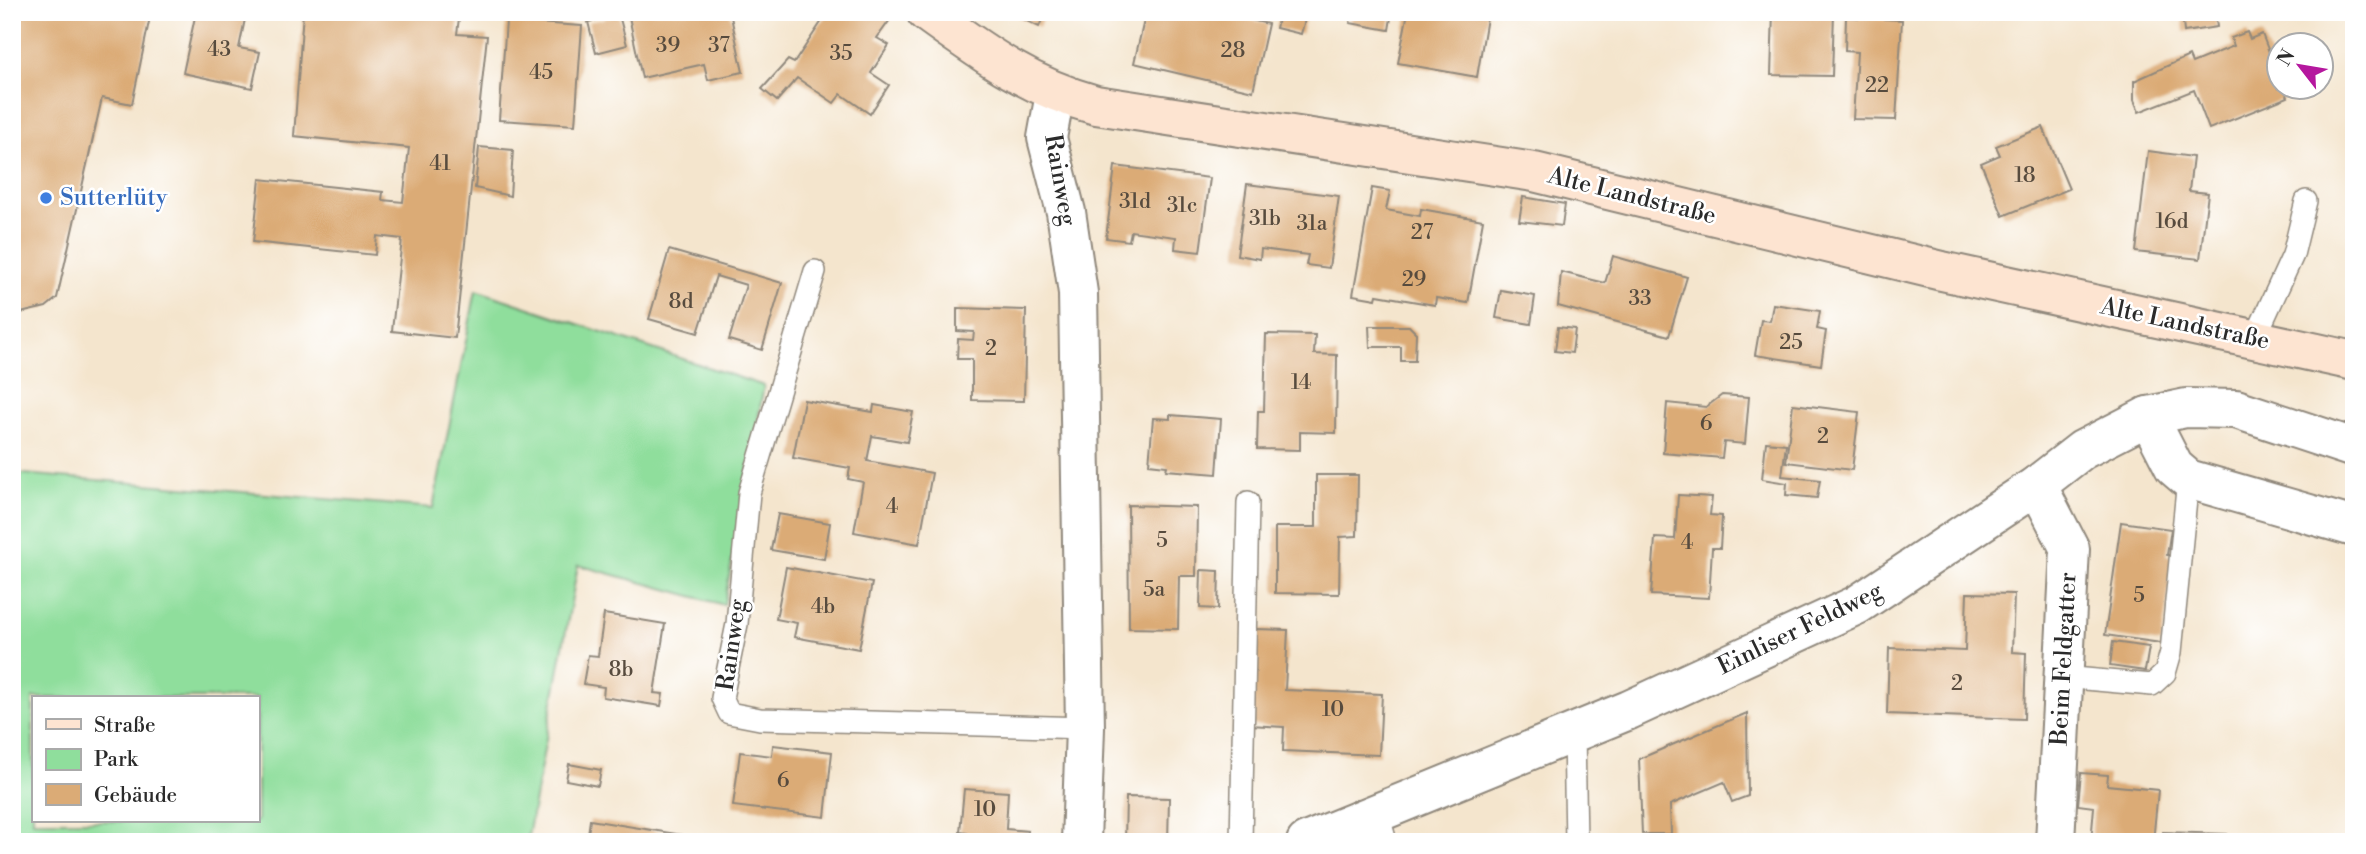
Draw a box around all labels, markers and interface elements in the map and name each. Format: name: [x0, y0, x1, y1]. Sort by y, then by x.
north arrow: [2264, 32, 2334, 102]
house number: 39: [656, 33, 680, 59]
house number: 37: [708, 33, 730, 59]
house number: 43: [207, 37, 231, 63]
house number: 28: [1221, 38, 1245, 64]
house number: 35: [829, 41, 853, 67]
text: N: [2272, 45, 2300, 70]
house number: 45: [529, 60, 553, 86]
house number: 22: [1865, 73, 1889, 99]
street label: Rainweg: [1037, 132, 1083, 229]
house number: 41: [429, 151, 451, 177]
street label: Alte Landstraße: [1544, 160, 1719, 231]
house number: 18: [2014, 163, 2036, 189]
place label: Sutterlüty: [60, 183, 168, 213]
house number: 31d: [1119, 189, 1151, 215]
marker: Sutterlüty: [38, 190, 54, 206]
house number: 31c: [1167, 193, 1197, 219]
house number: 31b: [1249, 206, 1281, 232]
house number: 16d: [2156, 209, 2189, 235]
house number: 31a: [1297, 211, 1328, 237]
house number: 27: [1411, 220, 1434, 246]
house number: 29: [1402, 267, 1426, 293]
house number: 33: [1628, 286, 1652, 312]
house number: 8d: [669, 289, 693, 315]
street label: Alte Landstraße: [2097, 291, 2272, 357]
house number: 25: [1779, 330, 1803, 356]
house number: 2: [985, 336, 997, 362]
house number: 14: [1291, 370, 1311, 396]
house number: 6: [1700, 411, 1713, 437]
house number: 2: [1817, 424, 1829, 450]
house number: 4: [886, 494, 898, 520]
house number: 5: [1156, 528, 1168, 554]
house number: 4: [1681, 530, 1693, 556]
street label: Beim Feldgatter: [2044, 571, 2084, 748]
street label: Einliser Feldweg: [1713, 576, 1888, 682]
house number: 5a: [1143, 577, 1165, 603]
house number: 5: [2133, 583, 2145, 609]
house number: 4b: [811, 594, 835, 620]
street label: Rainweg: [711, 597, 753, 693]
house number: 8b: [609, 657, 633, 683]
house number: 2: [1951, 671, 1963, 697]
legend: [32, 696, 259, 822]
house number: 10: [1322, 697, 1344, 723]
text: Straße: [94, 713, 156, 739]
text: Park: [94, 747, 139, 773]
house number: 6: [777, 768, 790, 794]
text: Gebäude: [94, 783, 177, 809]
house number: 10: [974, 797, 996, 823]

